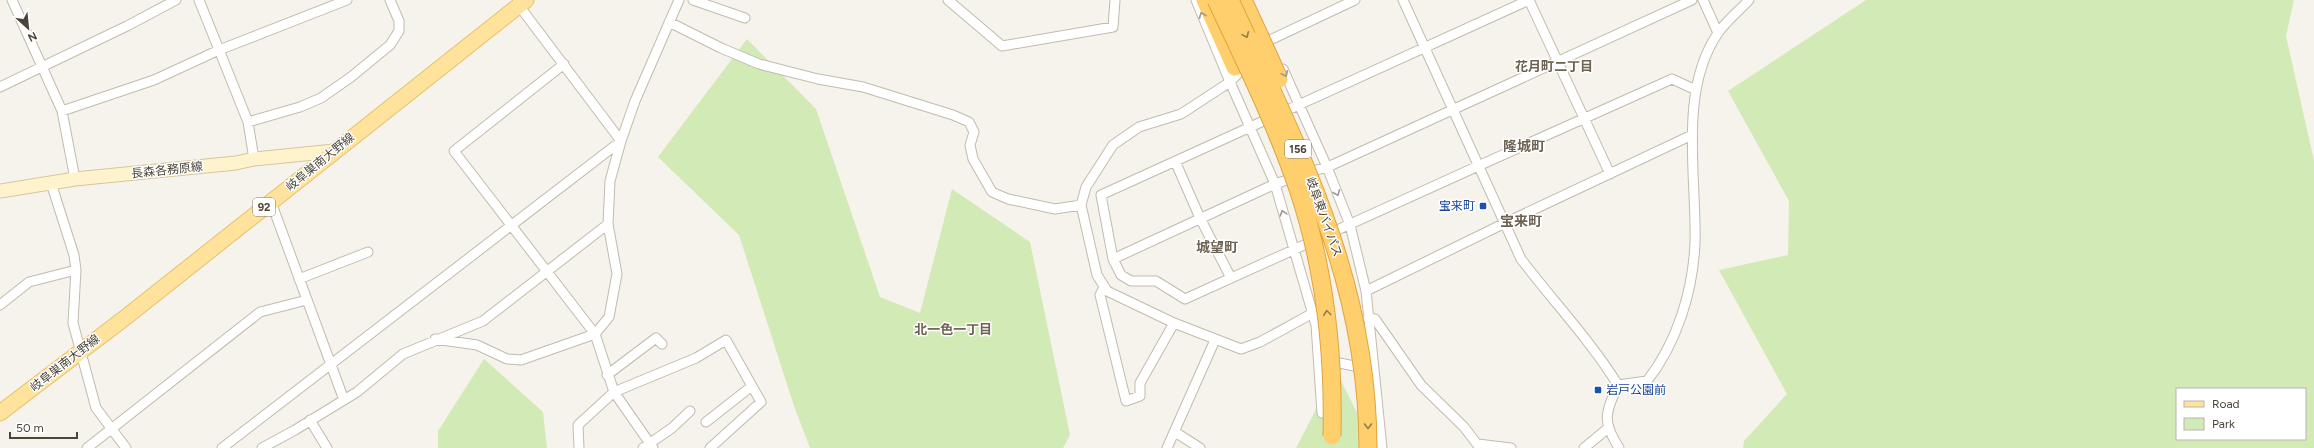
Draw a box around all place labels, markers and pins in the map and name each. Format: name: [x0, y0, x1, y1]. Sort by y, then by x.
place label: 宝来町: [1439, 199, 1475, 213]
marker: 宝来町: [1478, 201, 1488, 211]
place label: 岩戸公園前: [1606, 383, 1666, 397]
marker: 岩戸公園前: [1593, 385, 1603, 395]

